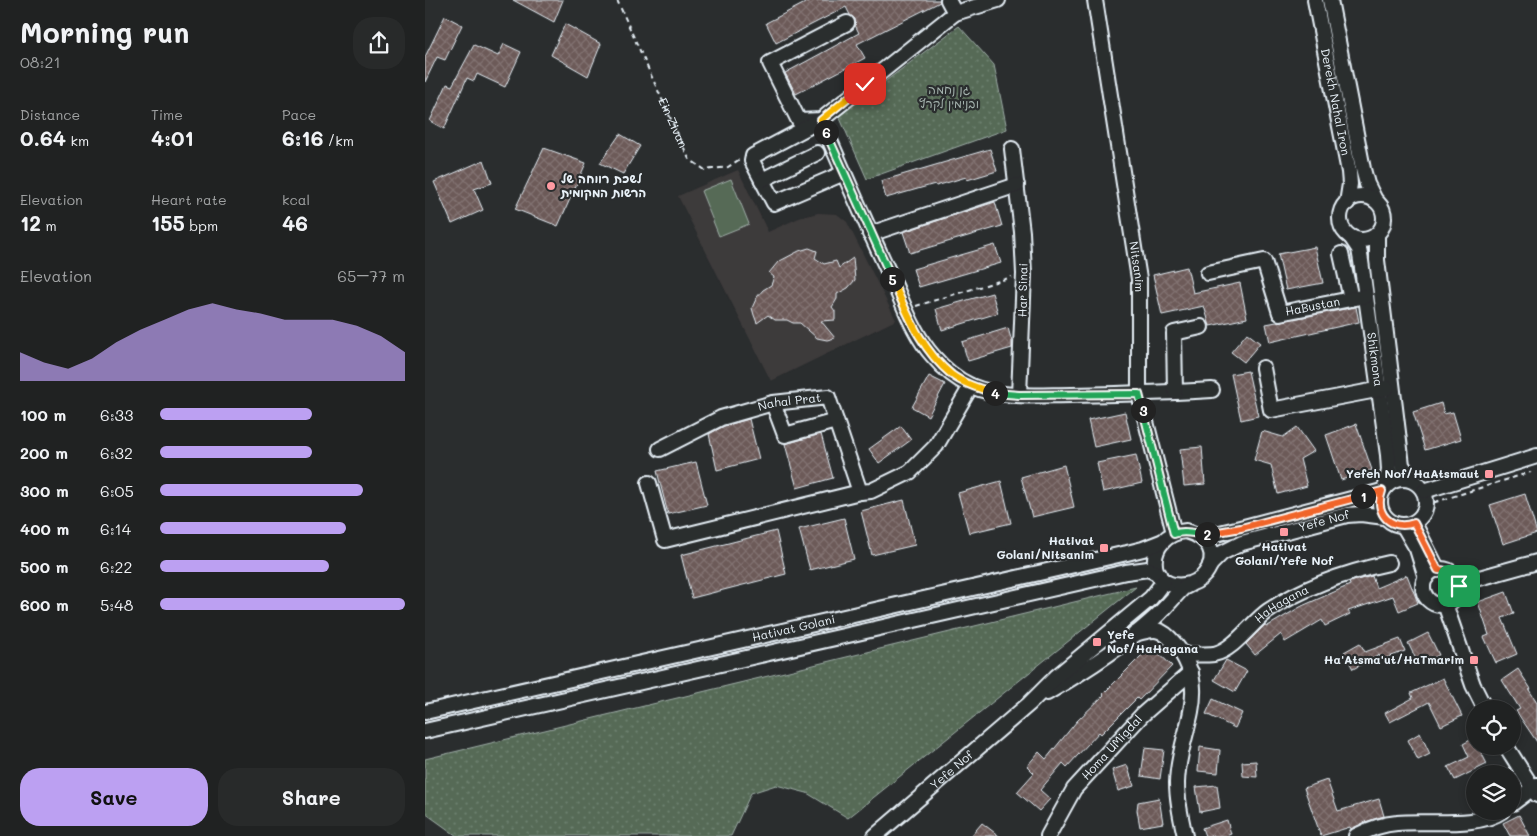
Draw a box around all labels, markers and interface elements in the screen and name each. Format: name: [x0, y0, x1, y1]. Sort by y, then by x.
text: Morning run: [20, 14, 189, 50]
button: share: [353, 17, 405, 69]
street label: Derekh Nahal Iron: [1318, 47, 1355, 157]
text: 08:21: [20, 51, 61, 72]
pin: [844, 63, 886, 105]
icon: check: [851, 70, 879, 98]
park label: גן נחמה ובנימין לקרץ: [919, 81, 979, 112]
street label: Ein Zivan: [655, 95, 692, 150]
text: Distance: [20, 105, 80, 124]
text: Time: [151, 105, 183, 124]
text: Pace: [282, 105, 316, 124]
pin: 6: [813, 120, 839, 144]
text: 6: [822, 123, 831, 142]
text: 0.64: [20, 124, 66, 151]
text: 4:01: [151, 124, 194, 151]
text: 6:16: [282, 124, 323, 151]
text: km: [66, 131, 89, 150]
text: /km: [323, 131, 354, 150]
place label: לשכת רווחה של הרשות המקומית: [560, 170, 646, 201]
marker: לשכת רווחה של הרשות המקומית: [545, 180, 557, 192]
text: Elevation: [20, 190, 83, 209]
text: Heart rate: [151, 190, 227, 209]
text: kcal: [282, 190, 310, 209]
text: 12: [20, 209, 41, 236]
text: 155: [151, 209, 185, 236]
text: 46: [282, 209, 308, 236]
text: m: [41, 216, 57, 235]
text: bpm: [185, 216, 218, 235]
street label: Nitsanim: [1126, 240, 1148, 292]
street label: Har Sinai: [1014, 263, 1030, 317]
text: Elevation: [20, 265, 92, 286]
text: 65–77 m: [337, 265, 405, 286]
pin: 5: [879, 266, 905, 292]
text: 5: [888, 270, 897, 289]
street label: HaBustan: [1284, 292, 1341, 319]
street label: Shikmona: [1364, 331, 1387, 387]
pin: 4: [983, 380, 1007, 406]
text: 4: [991, 384, 1000, 403]
street label: Nahal Prat: [756, 389, 822, 414]
pin: 3: [1131, 398, 1155, 422]
text: 3: [1139, 401, 1148, 420]
text: 100 m: [20, 404, 66, 425]
text: 6:33: [100, 404, 133, 425]
text: 200 m: [20, 442, 68, 463]
text: 6:32: [100, 442, 133, 463]
place label: Yefeh Nof/HaAtsmaut: [1346, 465, 1479, 481]
marker: Yefeh Nof/HaAtsmaut: [1483, 468, 1495, 480]
text: 300 m: [20, 480, 69, 501]
text: 6:05: [100, 480, 134, 501]
pin: 1: [1351, 484, 1375, 508]
text: 1: [1360, 487, 1367, 506]
street label: Yefe Nof: [1296, 506, 1351, 535]
text: 400 m: [20, 518, 69, 539]
text: 6:14: [100, 518, 131, 539]
pin: 2: [1195, 522, 1219, 546]
text: 2: [1204, 525, 1211, 544]
marker: Hativat Golani/Yefe Nof: [1278, 526, 1290, 538]
place label: Hativat Golani/Nitsanim: [997, 532, 1094, 562]
place label: Hativat Golani/Yefe Nof: [1235, 538, 1334, 568]
marker: Hativat Golani/Nitsanim: [1098, 542, 1110, 554]
text: 500 m: [20, 556, 68, 577]
text: 6:22: [100, 556, 132, 577]
pin: [1438, 565, 1480, 607]
icon: arrive: [1445, 572, 1473, 600]
street label: HaHagana: [1250, 581, 1311, 626]
text: 600 m: [20, 594, 69, 615]
text: 5:48: [100, 594, 133, 615]
street label: Hativat Golani: [750, 610, 837, 645]
place label: Yefe Nof/HaHagana: [1107, 626, 1198, 656]
marker: Yefe Nof/HaHagana: [1091, 636, 1103, 648]
place label: Ha'Atsma'ut/HaTmarim: [1324, 651, 1464, 667]
marker: Ha'Atsma'ut/HaTmarim: [1468, 654, 1480, 666]
map controls: [1466, 700, 1521, 820]
button: locate: [1466, 700, 1521, 755]
street label: Homa UMigdal: [1077, 711, 1145, 783]
street label: Yefe Nof: [926, 746, 976, 792]
button: layers: [1466, 765, 1521, 820]
button: Save: [20, 768, 208, 826]
button: Share: [218, 768, 405, 826]

